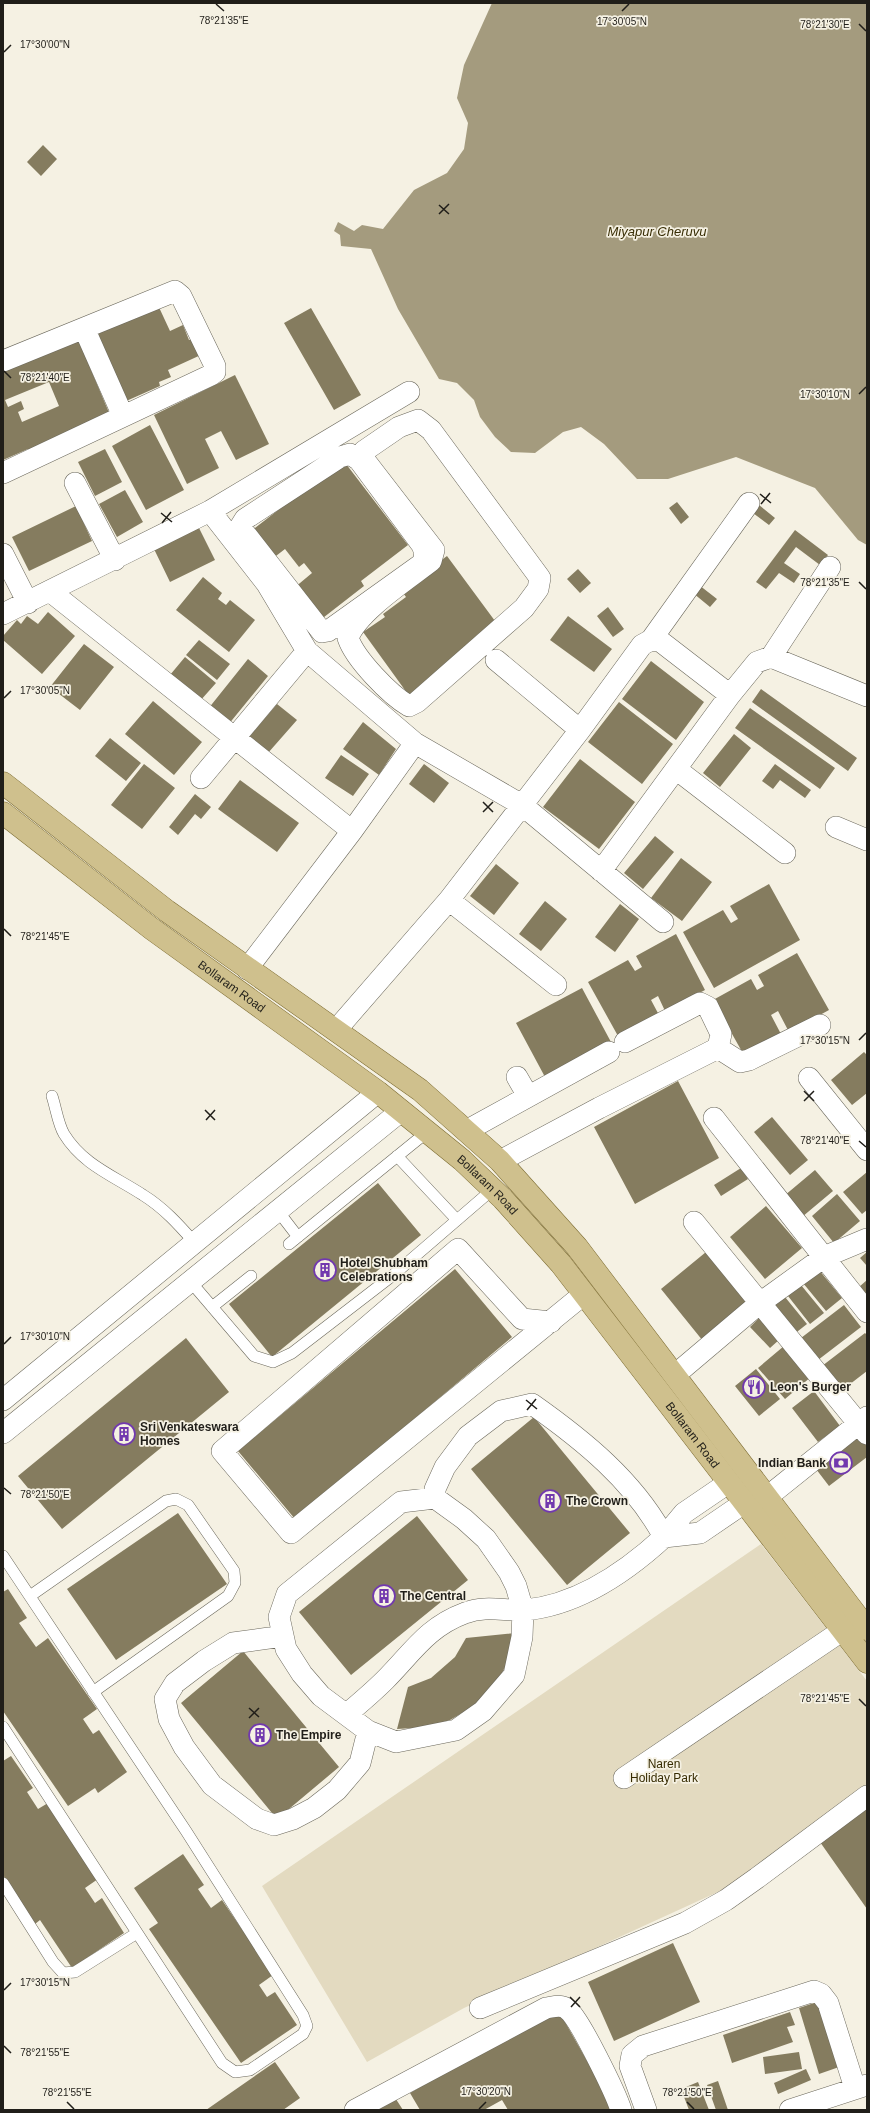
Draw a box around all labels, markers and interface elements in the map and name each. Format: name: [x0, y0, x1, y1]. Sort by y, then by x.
text: 78°21'35"E: [199, 15, 249, 26]
text: 17°30'05"N: [597, 16, 647, 27]
text: 78°21'30"E: [800, 19, 850, 30]
text: 17°30'00"N: [20, 39, 70, 50]
water label: Miyapur Cheruvu: [608, 224, 707, 239]
text: 78°21'40"E: [20, 372, 70, 383]
text: 17°30'10"N: [800, 389, 850, 400]
text: 78°21'35"E: [800, 577, 850, 588]
text: 17°30'05"N: [20, 685, 70, 696]
text: 78°21'45"E: [20, 931, 70, 942]
street label: Bollaram Road: [195, 957, 268, 1015]
text: 17°30'15"N: [800, 1035, 850, 1046]
text: 78°21'40"E: [800, 1135, 850, 1146]
street label: Bollaram Road: [454, 1152, 521, 1218]
place label: Hotel Shubham Celebrations: [340, 1256, 428, 1284]
building icon: Hotel Shubham Celebrations: [312, 1257, 338, 1283]
text: 17°30'10"N: [20, 1331, 70, 1342]
restaurant icon: Leon's Burger: [741, 1374, 767, 1400]
place label: Leon's Burger: [770, 1380, 851, 1394]
street label: Bollaram Road: [663, 1399, 722, 1471]
place label: Sri Venkateswara Homes: [140, 1420, 239, 1448]
building icon: Sri Venkateswara Homes: [111, 1421, 137, 1447]
bank icon: Indian Bank: [828, 1450, 854, 1476]
place label: Indian Bank: [758, 1456, 826, 1470]
building icon: The Crown: [537, 1488, 563, 1514]
text: 78°21'50"E: [20, 1489, 70, 1500]
place label: The Crown: [566, 1494, 628, 1508]
building icon: The Central: [371, 1583, 397, 1609]
place label: The Central: [400, 1589, 466, 1603]
text: 78°21'45"E: [800, 1693, 850, 1704]
building icon: The Empire: [247, 1722, 273, 1748]
place label: The Empire: [276, 1728, 342, 1742]
park label: Naren Holiday Park: [630, 1757, 699, 1785]
text: 17°30'15"N: [20, 1977, 70, 1988]
text: 78°21'55"E: [20, 2047, 70, 2058]
text: 17°30'20"N: [461, 2086, 511, 2097]
text: 78°21'55"E: [42, 2087, 92, 2098]
text: 78°21'50"E: [662, 2087, 712, 2098]

